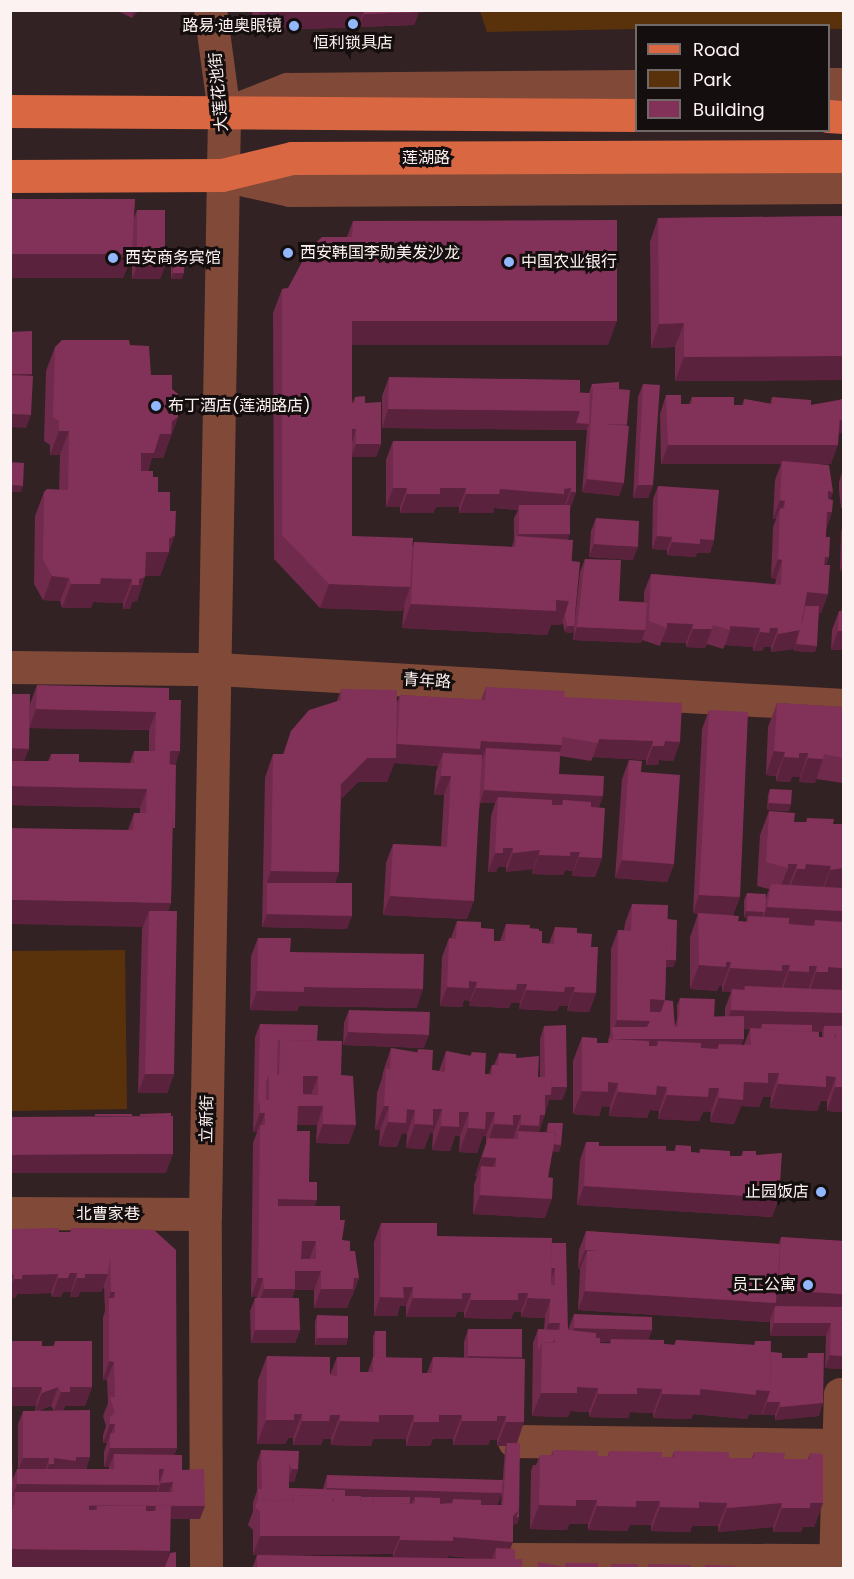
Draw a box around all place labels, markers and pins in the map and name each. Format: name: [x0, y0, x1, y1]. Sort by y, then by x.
place label: 路易·迪奥眼镜: [183, 16, 282, 36]
marker: 恒利锁具店: [346, 17, 360, 31]
marker: 路易·迪奥眼镜: [287, 19, 301, 33]
place label: 恒利锁具店: [313, 33, 393, 53]
place label: 西安韩国李勋美发沙龙: [300, 243, 460, 263]
marker: 西安韩国李勋美发沙龙: [281, 246, 295, 260]
place label: 西安商务宾馆: [125, 248, 221, 268]
marker: 西安商务宾馆: [106, 251, 120, 265]
place label: 中国农业银行: [521, 252, 617, 272]
marker: 中国农业银行: [502, 255, 516, 269]
place label: 布丁酒店(莲湖路店): [168, 396, 311, 416]
marker: 布丁酒店(莲湖路店): [149, 399, 163, 413]
place label: 止园饭店: [745, 1182, 809, 1202]
marker: 止园饭店: [814, 1185, 828, 1199]
place label: 员工公寓: [732, 1275, 796, 1295]
marker: 员工公寓: [801, 1278, 815, 1292]

